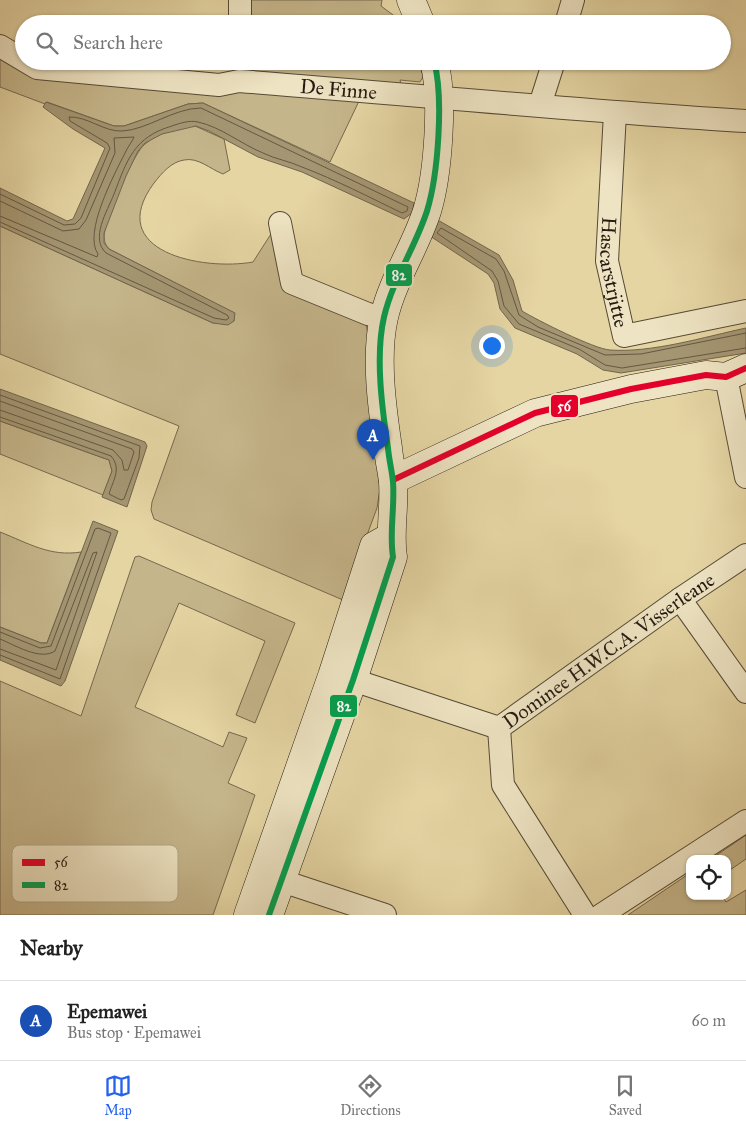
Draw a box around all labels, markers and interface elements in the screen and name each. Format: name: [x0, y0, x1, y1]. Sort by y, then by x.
search box: [15, 15, 731, 70]
icon: search: [33, 29, 61, 57]
text: Search here: [73, 31, 163, 54]
street label: De Finne: [299, 74, 378, 104]
street label: Hascarstrjitte: [595, 216, 634, 330]
line badge: 82: [385, 263, 413, 287]
text: 82: [392, 267, 407, 284]
your location: [479, 333, 505, 359]
line badge: 56: [550, 394, 579, 418]
text: 56: [557, 398, 572, 415]
pin: A: [357, 419, 389, 460]
street label: Dominee H.W.C.A. Visserleane: [498, 567, 719, 733]
line badge: 82: [329, 694, 358, 718]
text: 82: [337, 698, 352, 715]
legend: [12, 845, 178, 902]
text: 56: [54, 854, 69, 871]
map controls: [686, 855, 731, 900]
button: locate: [686, 855, 731, 900]
text: 82: [54, 877, 68, 894]
text: Nearby: [20, 935, 83, 961]
text: Epemawei: [67, 1000, 147, 1023]
text: A: [31, 1011, 41, 1030]
text: 60 m: [692, 1011, 726, 1030]
text: Bus stop · Epemawei: [67, 1023, 201, 1042]
tab: Map: [104, 1072, 132, 1119]
tab: Directions: [340, 1072, 401, 1119]
tab: Saved: [609, 1072, 642, 1119]

